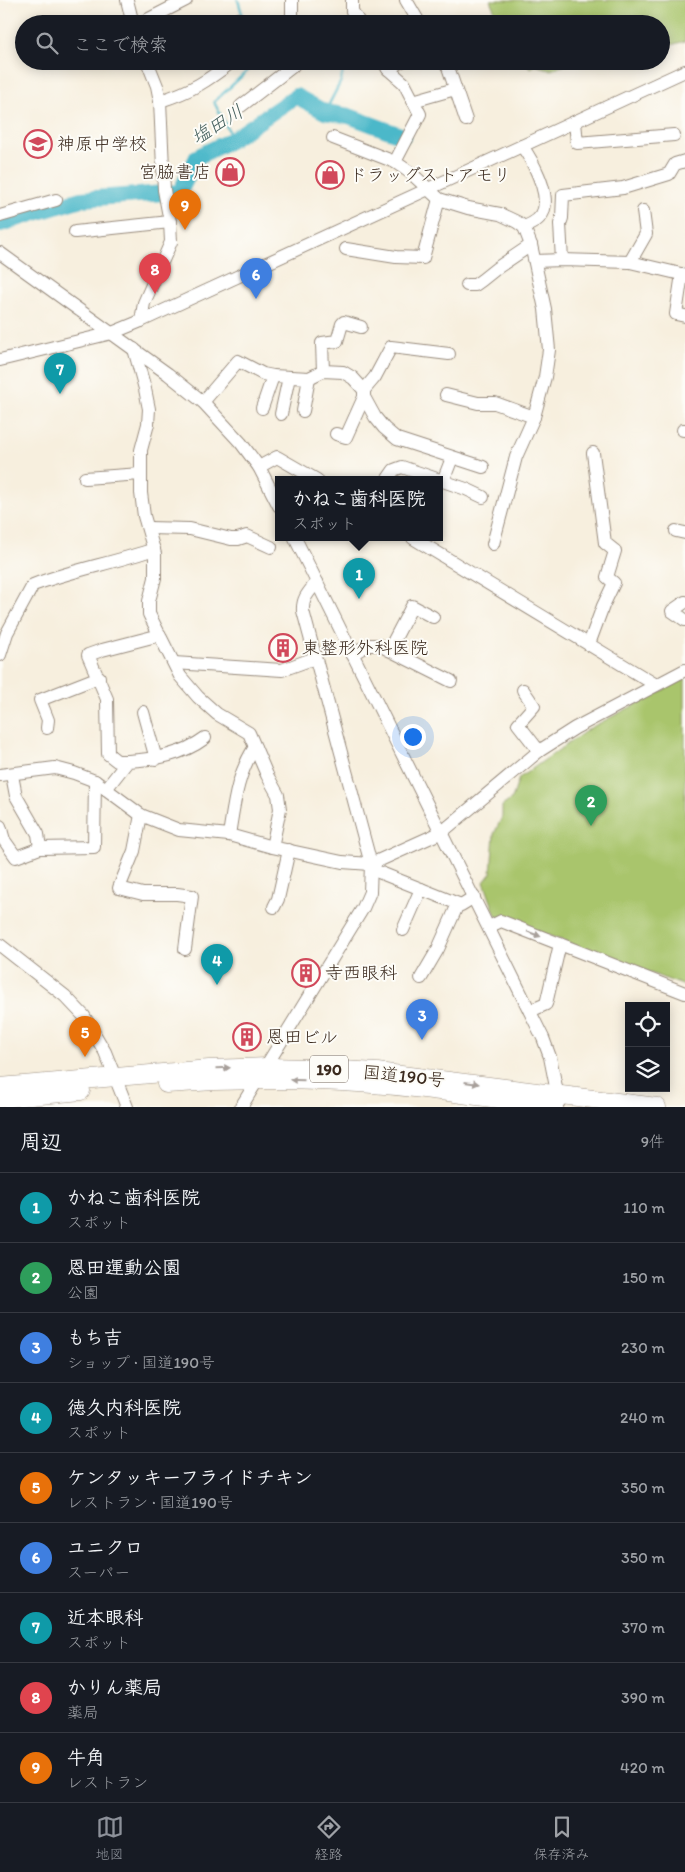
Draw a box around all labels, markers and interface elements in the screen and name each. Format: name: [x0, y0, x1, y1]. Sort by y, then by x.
search box: [15, 15, 670, 70]
icon: search: [33, 29, 61, 57]
text: ここで検索: [73, 33, 168, 56]
water label: 塩田川: [187, 100, 248, 149]
school or university icon: 神原中学校: [23, 129, 53, 159]
place label: 神原中学校: [57, 133, 147, 155]
shop icon: 宮脇書店: [215, 157, 245, 187]
shop icon: ドラッグストアモリ: [315, 160, 345, 190]
place label: 宮脇書店: [139, 161, 211, 183]
place label: ドラッグストアモリ: [349, 164, 511, 186]
pin: 9: [169, 189, 201, 230]
pin: 8: [139, 253, 171, 294]
pin: 6: [240, 258, 272, 299]
pin: 7: [44, 353, 76, 394]
popup: [275, 476, 443, 541]
text: かねこ歯科医院: [292, 487, 426, 510]
text: スポット: [292, 514, 357, 533]
pin: 1: [343, 558, 375, 599]
building icon: 東整形外科医院: [268, 633, 298, 663]
place label: 東整形外科医院: [302, 637, 428, 659]
your location: [400, 724, 426, 750]
pin: 2: [575, 785, 607, 826]
one-way arrow: [527, 930, 542, 938]
pin: 4: [201, 944, 233, 985]
building icon: 寺西眼科: [291, 958, 321, 988]
place label: 寺西眼科: [325, 962, 397, 984]
pin: 3: [406, 999, 438, 1040]
map controls: [625, 1002, 670, 1092]
button: locate: [625, 1002, 670, 1047]
pin: 5: [69, 1016, 101, 1057]
building icon: 恩田ビル: [232, 1022, 262, 1052]
place label: 恩田ビル: [266, 1026, 338, 1048]
button: layers: [625, 1047, 670, 1092]
road number: 190: [310, 1056, 348, 1082]
street label: 国道190号: [362, 1061, 446, 1091]
one-way arrow: [215, 1064, 231, 1072]
one-way arrow: [289, 1076, 305, 1084]
one-way arrow: [464, 1080, 480, 1088]
text: 周辺: [20, 1129, 62, 1154]
text: 9件: [641, 1132, 665, 1151]
text: かねこ歯科医院: [67, 1186, 200, 1209]
text: 1: [32, 1198, 40, 1217]
text: 110 m: [623, 1198, 665, 1217]
text: スポット: [67, 1213, 131, 1232]
text: 恩田運動公園: [67, 1256, 181, 1279]
text: 2: [32, 1268, 40, 1287]
text: 150 m: [622, 1268, 665, 1287]
text: 公園: [67, 1283, 99, 1302]
text: もち吉: [67, 1326, 122, 1349]
text: 3: [32, 1338, 40, 1357]
text: 230 m: [621, 1338, 665, 1357]
text: ショップ · 国道190号: [67, 1353, 215, 1372]
text: 徳久内科医院: [67, 1396, 181, 1419]
text: 4: [31, 1408, 41, 1427]
text: 240 m: [620, 1408, 665, 1427]
text: スポット: [67, 1423, 131, 1442]
text: ケンタッキーフライドチキン: [67, 1466, 313, 1489]
text: 5: [32, 1478, 40, 1497]
text: 350 m: [621, 1478, 665, 1497]
text: レストラン · 国道190号: [67, 1493, 233, 1512]
text: ユニクロ: [67, 1536, 143, 1559]
text: 6: [32, 1548, 40, 1567]
text: 350 m: [621, 1548, 665, 1567]
text: スーパー: [67, 1563, 130, 1582]
text: 近本眼科: [67, 1606, 143, 1629]
text: 7: [32, 1618, 40, 1637]
text: 370 m: [621, 1618, 665, 1637]
text: スポット: [67, 1633, 131, 1652]
text: かりん薬局: [67, 1676, 162, 1699]
text: 8: [32, 1688, 40, 1707]
text: 390 m: [621, 1688, 665, 1707]
text: 薬局: [67, 1703, 99, 1722]
text: 牛角: [67, 1746, 105, 1769]
text: 9: [32, 1758, 40, 1777]
text: 420 m: [620, 1758, 665, 1777]
text: レストラン: [67, 1773, 148, 1792]
tab: 地図: [96, 1813, 124, 1863]
tab: 経路: [315, 1813, 343, 1863]
tab: 保存済み: [534, 1813, 590, 1863]

